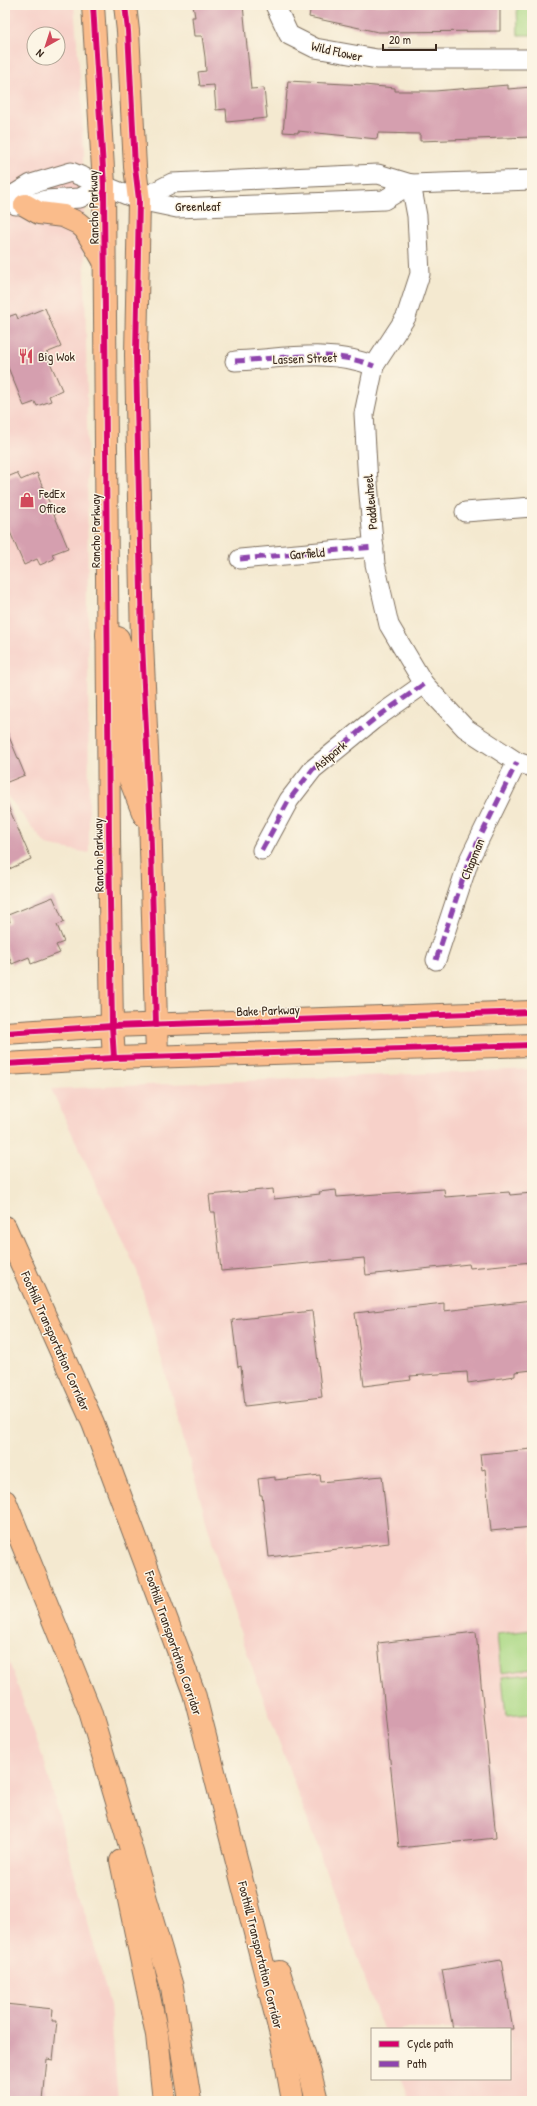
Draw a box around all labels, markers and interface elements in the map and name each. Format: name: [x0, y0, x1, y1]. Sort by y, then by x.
north arrow: [26, 26, 66, 66]
scale bar: [383, 26, 436, 52]
text: 20 m: [389, 31, 411, 48]
street label: Wild Flower: [310, 36, 364, 66]
text: N: [33, 46, 46, 61]
street label: Rancho Parkway: [83, 169, 103, 244]
street label: Greenleaf: [175, 197, 221, 215]
restaurant icon: Big Wok: [17, 347, 35, 365]
place label: Big Wok: [38, 347, 76, 365]
street label: Lassen Street: [273, 348, 338, 368]
street label: Paddlewheel: [359, 473, 381, 530]
place label: FedEx Office: [38, 484, 66, 517]
shop icon: FedEx Office: [18, 491, 36, 509]
street label: Rancho Parkway: [86, 494, 104, 568]
street label: Garfield: [289, 542, 325, 564]
street label: Ashpark: [310, 736, 351, 774]
street label: Rancho Parkway: [88, 817, 108, 892]
street label: Chapman: [456, 836, 488, 882]
street label: Bake Parkway: [236, 1000, 301, 1020]
street label: Foothill Transportation Corridor: [17, 1267, 95, 1414]
street label: Foothill Transportation Corridor: [141, 1568, 207, 1717]
street label: Foothill Transportation Corridor: [234, 1878, 288, 2031]
legend: [371, 2028, 511, 2080]
text: Cycle path: [407, 2035, 453, 2052]
text: Path: [407, 2055, 427, 2072]

